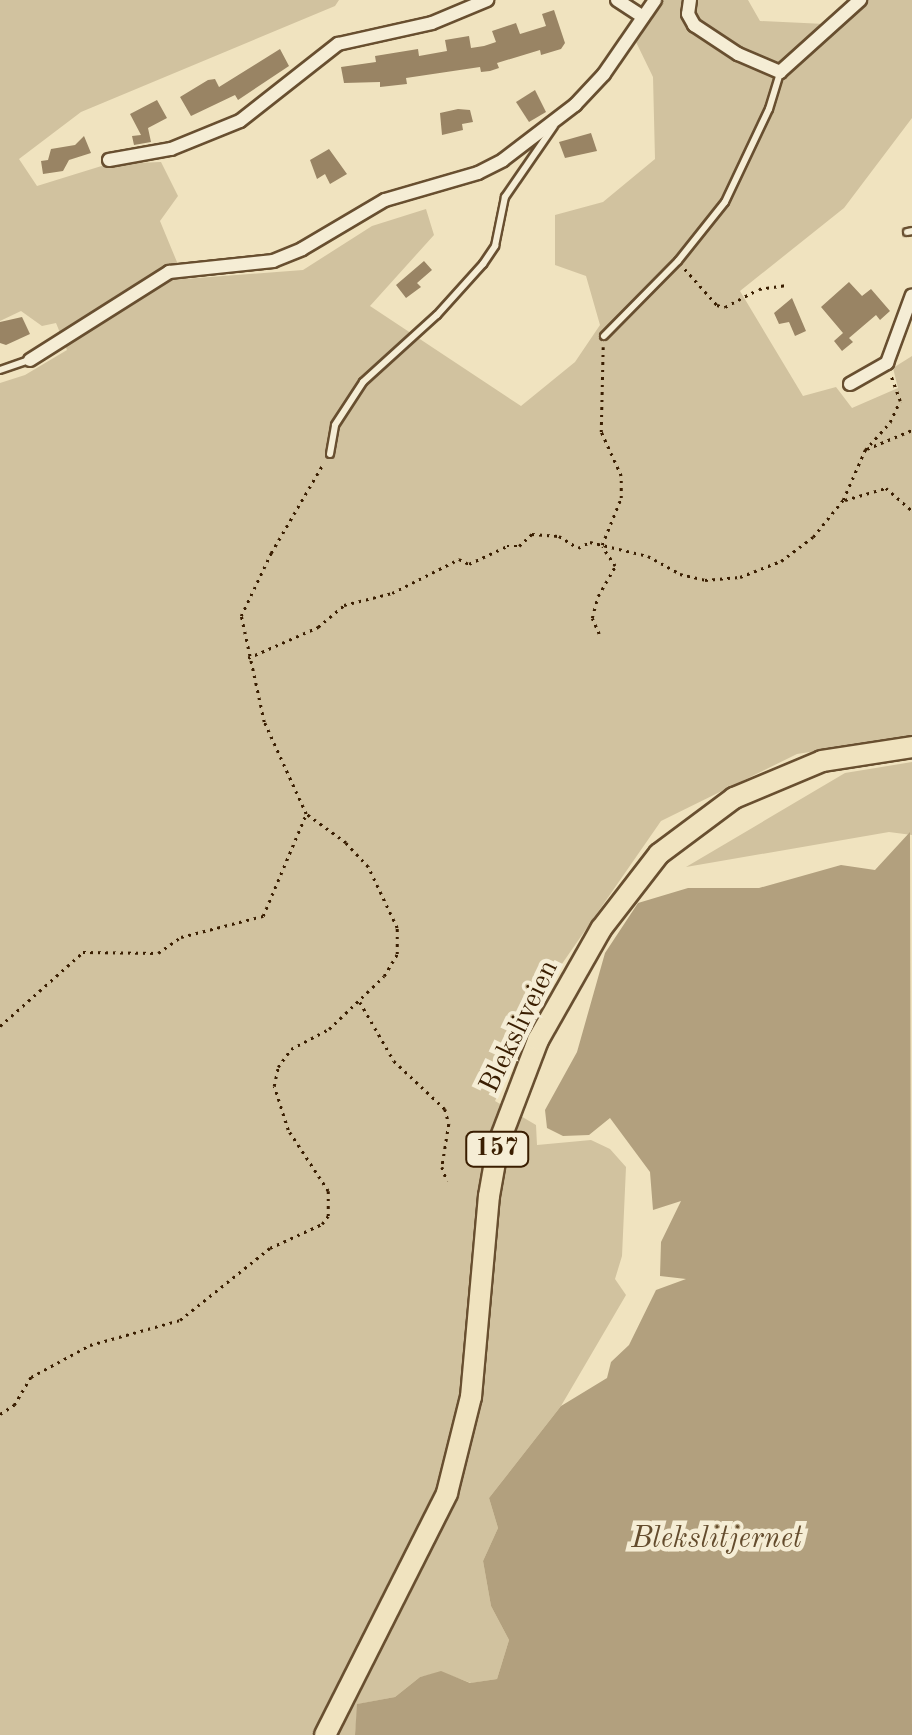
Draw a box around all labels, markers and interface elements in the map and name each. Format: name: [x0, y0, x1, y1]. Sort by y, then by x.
street label: Bleksliveien: [473, 955, 567, 1099]
road number: 157: [464, 1129, 530, 1169]
water label: Blekslitjernet: [631, 1521, 803, 1557]

